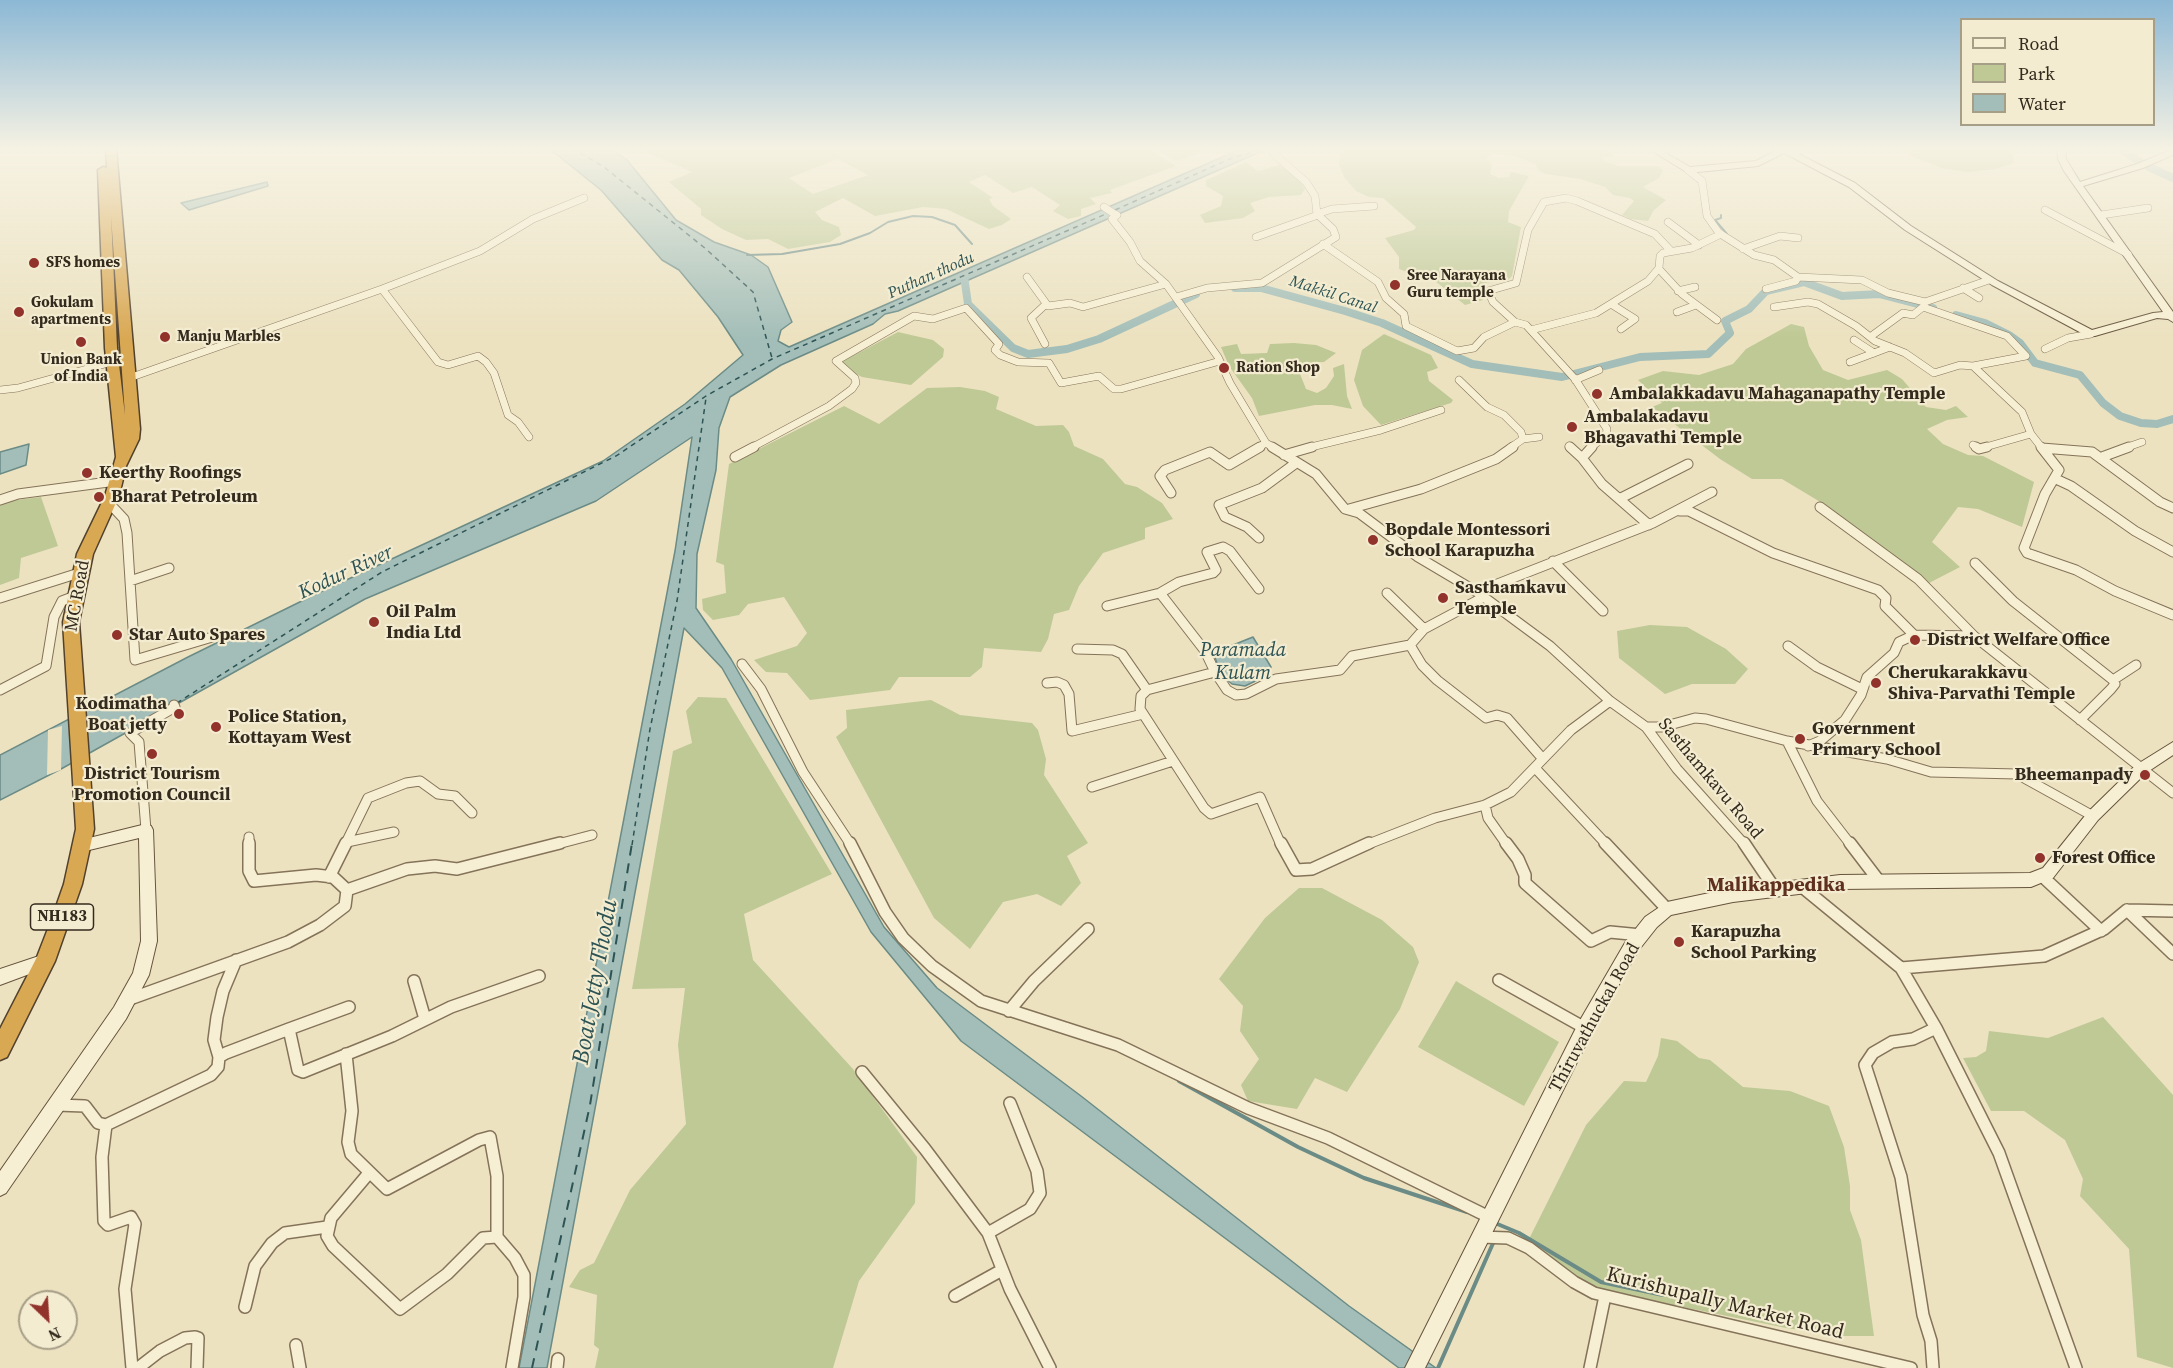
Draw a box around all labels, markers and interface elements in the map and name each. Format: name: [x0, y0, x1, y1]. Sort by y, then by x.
legend: [1960, 18, 2155, 126]
text: Road: [2018, 31, 2059, 56]
text: Park: [2018, 61, 2055, 86]
text: Water: [2018, 91, 2066, 116]
water label: Puthan thodu: [885, 248, 977, 304]
place label: SFS homes: [46, 254, 120, 272]
marker: SFS homes: [27, 256, 41, 270]
place label: Sree Narayana Guru temple: [1407, 267, 1506, 302]
water label: Makkil Canal: [1287, 272, 1379, 318]
marker: Sree Narayana Guru temple: [1388, 278, 1402, 292]
place label: Gokulam apartments: [31, 294, 111, 329]
marker: Gokulam apartments: [12, 305, 26, 319]
place label: Manju Marbles: [177, 328, 281, 346]
marker: Manju Marbles: [158, 330, 172, 344]
marker: Union Bank of India: [74, 335, 88, 349]
place label: Union Bank of India: [40, 351, 122, 386]
place label: Ration Shop: [1236, 359, 1320, 377]
marker: Ration Shop: [1217, 361, 1231, 375]
place label: Ambalakkadavu Mahaganapathy Temple: [1609, 383, 1945, 405]
marker: Ambalakkadavu Mahaganapathy Temple: [1590, 387, 1604, 401]
place label: Ambalakadavu Bhagavathi Temple: [1584, 406, 1742, 448]
marker: Ambalakadavu Bhagavathi Temple: [1565, 420, 1579, 434]
place label: Keerthy Roofings: [99, 462, 242, 484]
marker: Keerthy Roofings: [80, 466, 94, 480]
place label: Bharat Petroleum: [111, 486, 258, 508]
marker: Bharat Petroleum: [92, 490, 106, 504]
place label: Bopdale Montessori School Karapuzha: [1385, 519, 1550, 562]
marker: Bopdale Montessori School Karapuzha: [1366, 533, 1380, 547]
water label: Kodur River: [295, 541, 397, 605]
street label: MC Road: [61, 559, 95, 633]
place label: Sasthamkavu Temple: [1455, 577, 1566, 620]
marker: Sasthamkavu Temple: [1436, 591, 1450, 605]
place label: Oil Palm India Ltd: [386, 601, 461, 644]
marker: Oil Palm India Ltd: [367, 615, 381, 629]
place label: Star Auto Spares: [129, 624, 265, 646]
marker: Star Auto Spares: [110, 628, 124, 642]
place label: District Welfare Office: [1927, 629, 2110, 651]
marker: District Welfare Office: [1908, 633, 1922, 647]
water label: Paramada Kulam: [1200, 639, 1286, 686]
place label: Cherukarakkavu Shiva-Parvathi Temple: [1888, 662, 2075, 704]
marker: Cherukarakkavu Shiva-Parvathi Temple: [1869, 676, 1883, 690]
place label: Kodimatha Boat jetty: [76, 693, 167, 736]
place label: Police Station, Kottayam West: [228, 706, 351, 748]
marker: Kodimatha Boat jetty: [172, 707, 186, 721]
street label: Sasthamkavu Road: [1653, 714, 1767, 844]
place label: Government Primary School: [1812, 718, 1941, 760]
marker: Police Station, Kottayam West: [209, 720, 223, 734]
marker: Government Primary School: [1793, 732, 1807, 746]
marker: District Tourism Promotion Council: [145, 747, 159, 761]
place label: District Tourism Promotion Council: [74, 763, 230, 806]
place label: Bheemanpady: [2014, 764, 2133, 786]
marker: Bheemanpady: [2138, 768, 2152, 782]
place label: Forest Office: [2052, 847, 2155, 869]
marker: Forest Office: [2033, 851, 2047, 865]
district label: Malikappedika: [1707, 874, 1845, 898]
water label: Boat Jetty Thodu: [567, 897, 625, 1067]
road number: NH183: [31, 904, 94, 930]
place label: Karapuzha School Parking: [1691, 921, 1816, 964]
marker: Karapuzha School Parking: [1672, 935, 1686, 949]
street label: Thiruvathuckal Road: [1545, 939, 1645, 1097]
street label: Kurishupally Market Road: [1604, 1262, 1846, 1346]
north arrow: [18, 1290, 78, 1350]
text: N: [45, 1322, 65, 1347]

